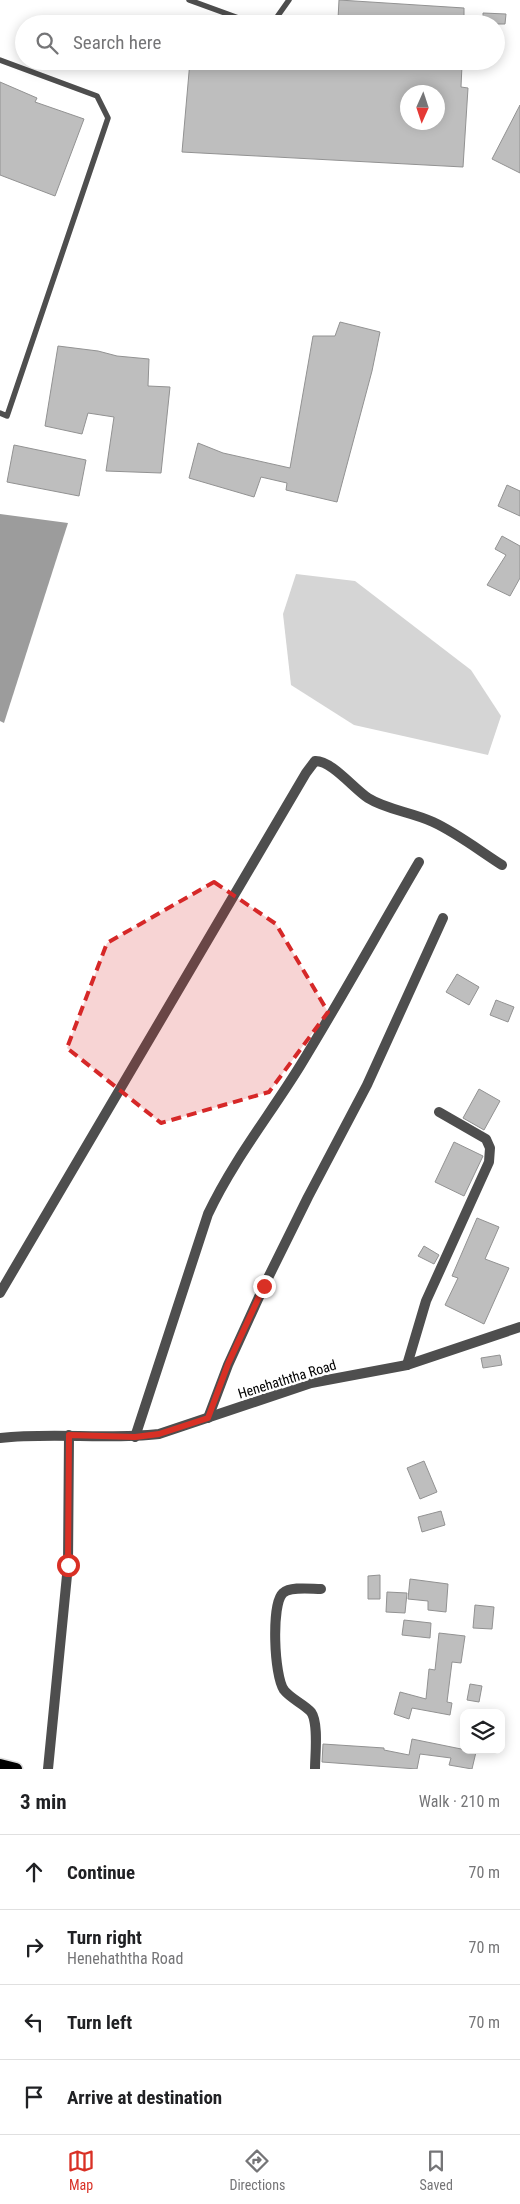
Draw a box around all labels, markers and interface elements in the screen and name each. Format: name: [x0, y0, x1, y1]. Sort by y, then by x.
search box: [15, 15, 505, 70]
icon: search: [33, 29, 61, 57]
text: Search here: [73, 31, 161, 54]
north arrow: [400, 85, 445, 130]
route end: [253, 1275, 276, 1298]
street label: Henehaththa Road: [236, 1356, 338, 1402]
route start: [57, 1554, 80, 1577]
map controls: [460, 1709, 505, 1754]
button: layers: [460, 1709, 505, 1754]
text: 3 min: [20, 1790, 67, 1814]
text: Walk · 210 m: [419, 1792, 500, 1811]
icon: ahead: [20, 1858, 48, 1886]
text: Continue: [67, 1861, 135, 1884]
text: 70 m: [468, 1863, 500, 1882]
text: Turn right: [67, 1926, 142, 1949]
icon: right: [20, 1933, 48, 1961]
text: 70 m: [468, 1938, 500, 1957]
text: Henehaththa Road: [67, 1949, 183, 1968]
icon: left: [20, 2008, 48, 2036]
text: Turn left: [67, 2011, 132, 2034]
text: 70 m: [468, 2013, 500, 2032]
icon: arrive: [20, 2083, 48, 2111]
text: Arrive at destination: [67, 2086, 222, 2109]
tab: Map: [67, 2147, 95, 2193]
tab: Directions: [229, 2147, 285, 2193]
tab: Saved: [420, 2147, 453, 2193]

